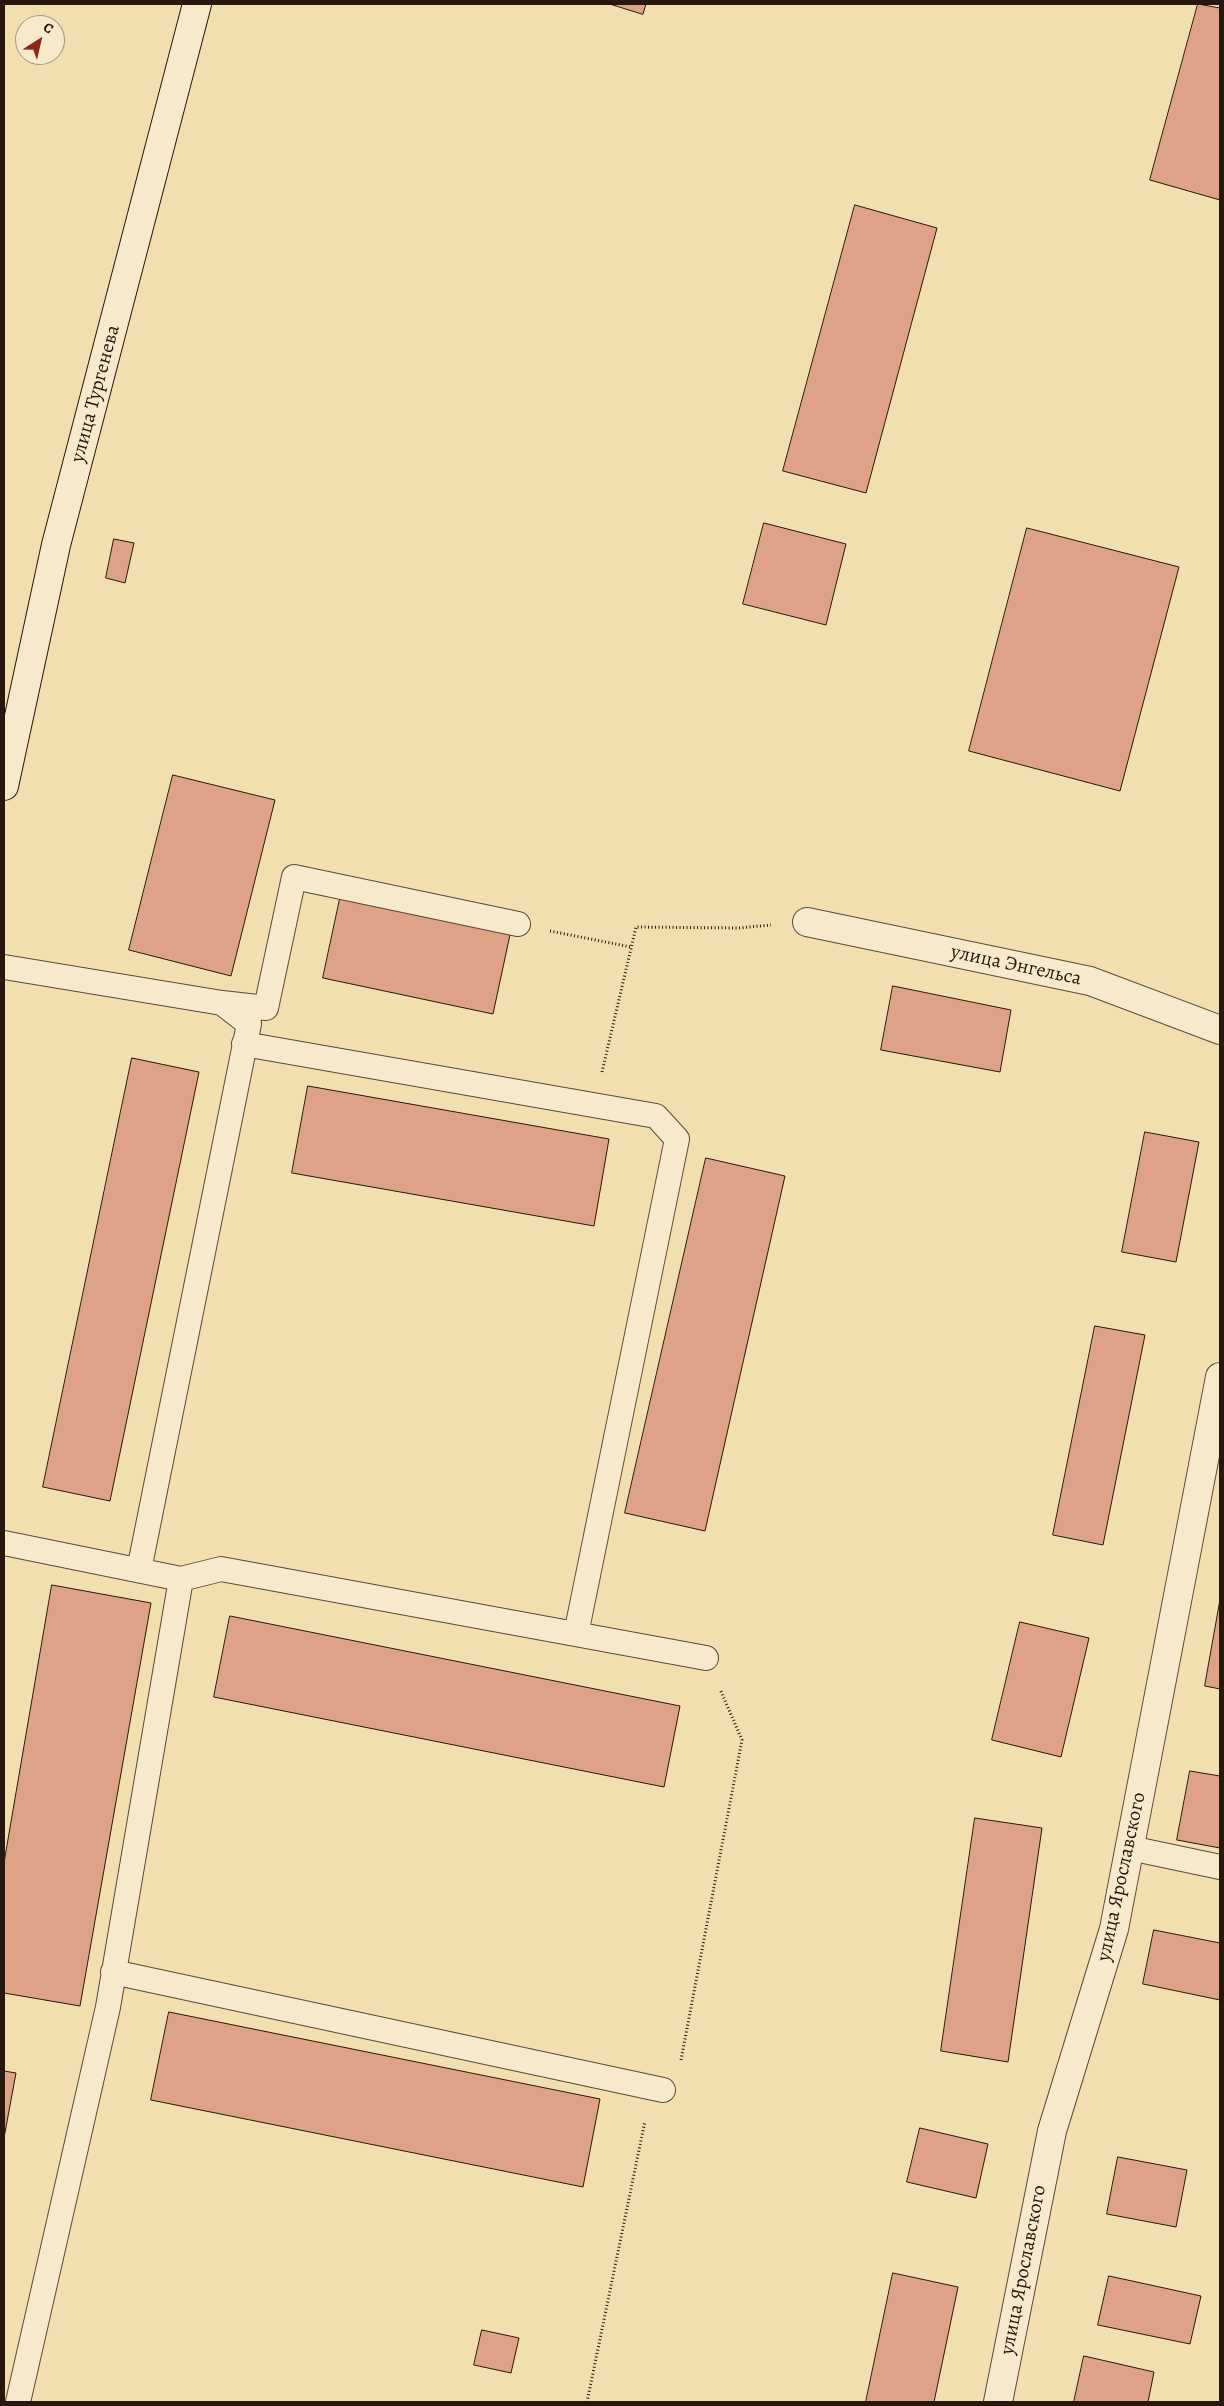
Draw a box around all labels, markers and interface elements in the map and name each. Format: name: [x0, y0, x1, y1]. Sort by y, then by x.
north arrow: [15, 15, 65, 65]
text: С: [39, 18, 57, 38]
street label: улица Тургенева: [66, 323, 126, 465]
street label: улица Энгельса: [949, 940, 1083, 992]
street label: улица Ярославского: [1092, 1790, 1152, 1964]
street label: улица Ярославского: [996, 2183, 1052, 2357]

